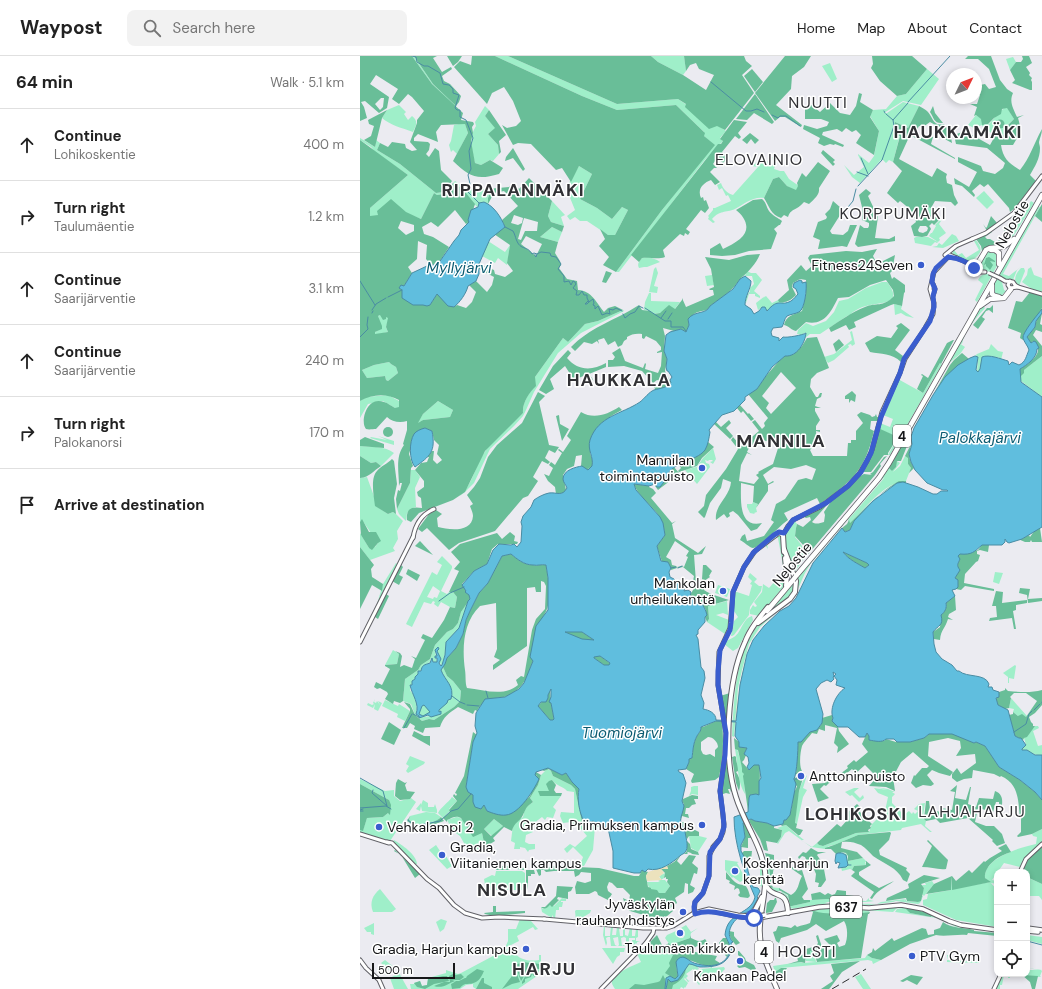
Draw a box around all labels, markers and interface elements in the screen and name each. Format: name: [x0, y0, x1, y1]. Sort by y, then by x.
search box: [127, 10, 407, 46]
text: Waypost: [20, 15, 103, 40]
icon: search: [141, 17, 163, 39]
text: Search here: [173, 18, 255, 38]
text: Home: [797, 19, 835, 37]
text: Map: [857, 19, 885, 37]
text: About: [907, 19, 947, 37]
text: Contact: [969, 19, 1022, 37]
north arrow: [946, 68, 982, 104]
text: 64 min: [16, 71, 73, 93]
text: Walk · 5.1 km: [270, 74, 344, 91]
district label: NUUTTI: [788, 92, 848, 113]
district label: HAUKKAMÄKI: [893, 120, 1023, 144]
text: Continue: [54, 126, 122, 146]
icon: ahead: [16, 134, 38, 156]
text: 400 m: [303, 136, 344, 153]
text: Lohikoskentie: [54, 146, 136, 163]
district label: ELOVAINIO: [715, 149, 803, 170]
district label: RIPPALANMÄKI: [441, 178, 585, 202]
street label: Nelostie: [991, 197, 1033, 251]
text: Turn right: [54, 198, 125, 218]
district label: KORPPUMÄKI: [840, 203, 946, 224]
icon: right: [16, 206, 38, 228]
text: 1.2 km: [308, 208, 344, 225]
text: Taulumäentie: [54, 218, 134, 235]
place label: Fitness24Seven: [811, 256, 913, 274]
water label: Myllyjärvi: [426, 258, 492, 278]
route end: [965, 259, 983, 277]
marker: Fitness24Seven: [916, 260, 926, 270]
text: Continue: [54, 270, 122, 290]
icon: ahead: [16, 278, 38, 300]
text: 3.1 km: [308, 280, 344, 297]
text: Saarijärventie: [54, 290, 136, 307]
text: Continue: [54, 342, 122, 362]
icon: ahead: [16, 350, 38, 372]
text: 240 m: [305, 352, 344, 369]
text: Saarijärventie: [54, 362, 136, 379]
district label: HAUKKALA: [567, 368, 671, 392]
text: Turn right: [54, 414, 125, 434]
icon: right: [16, 422, 38, 444]
text: 170 m: [309, 424, 344, 441]
road number: 4: [893, 425, 911, 447]
water label: Palokkajärvi: [939, 428, 1021, 448]
district label: MANNILA: [736, 429, 826, 453]
text: Palokanorsi: [54, 434, 122, 451]
place label: Mannilan toimintapuisto: [600, 451, 694, 485]
marker: Mannilan toimintapuisto: [697, 463, 707, 473]
icon: arrive: [16, 494, 38, 516]
text: Arrive at destination: [54, 495, 205, 515]
street label: Nelostie: [768, 538, 816, 590]
place label: Mankolan urheilukenttä: [630, 574, 715, 608]
marker: Mankolan urheilukenttä: [718, 586, 728, 596]
water label: Tuomiojärvi: [582, 723, 663, 743]
place label: Anttoninpuisto: [809, 767, 905, 785]
marker: Anttoninpuisto: [796, 771, 806, 781]
district label: LAHJAHARJU: [918, 801, 1026, 822]
district label: LOHIKOSKI: [805, 802, 907, 826]
place label: Gradia, Priimuksen kampus: [520, 816, 694, 834]
place label: Vehkalampi 2: [387, 818, 473, 836]
marker: Gradia, Priimuksen kampus: [697, 820, 707, 830]
marker: Vehkalampi 2: [374, 822, 384, 832]
place label: Gradia, Viitaniemen kampus: [450, 838, 582, 872]
marker: Gradia, Viitaniemen kampus: [437, 850, 447, 860]
place label: Koskenharjun kenttä: [743, 854, 829, 888]
marker: Koskenharjun kenttä: [730, 866, 740, 876]
map controls: [994, 869, 1030, 977]
button: +: [994, 869, 1030, 905]
district label: NISULA: [477, 878, 547, 902]
place label: Jyväskylän rauhanyhdistys: [576, 895, 675, 929]
road number: 637: [830, 896, 862, 918]
button: −: [994, 905, 1030, 941]
marker: Jyväskylän rauhanyhdistys: [678, 907, 688, 917]
route start: [745, 909, 763, 927]
marker: Taulumäen kirkko: [675, 928, 685, 938]
place label: Taulumäen kirkko: [625, 939, 735, 957]
place label: Gradia, Harjun kampus: [372, 940, 518, 958]
road number: 4: [755, 941, 773, 963]
district label: HOLSTI: [778, 941, 836, 962]
button: locate: [994, 941, 1030, 977]
marker: Gradia, Harjun kampus: [521, 944, 531, 954]
place label: PTV Gym: [920, 947, 980, 965]
marker: PTV Gym: [907, 951, 917, 961]
marker: Kankaan Padel: [735, 956, 745, 966]
district label: HARJU: [512, 957, 576, 981]
scale bar: [372, 961, 455, 980]
text: 500 m: [378, 963, 413, 977]
place label: Kankaan Padel: [694, 967, 786, 985]

